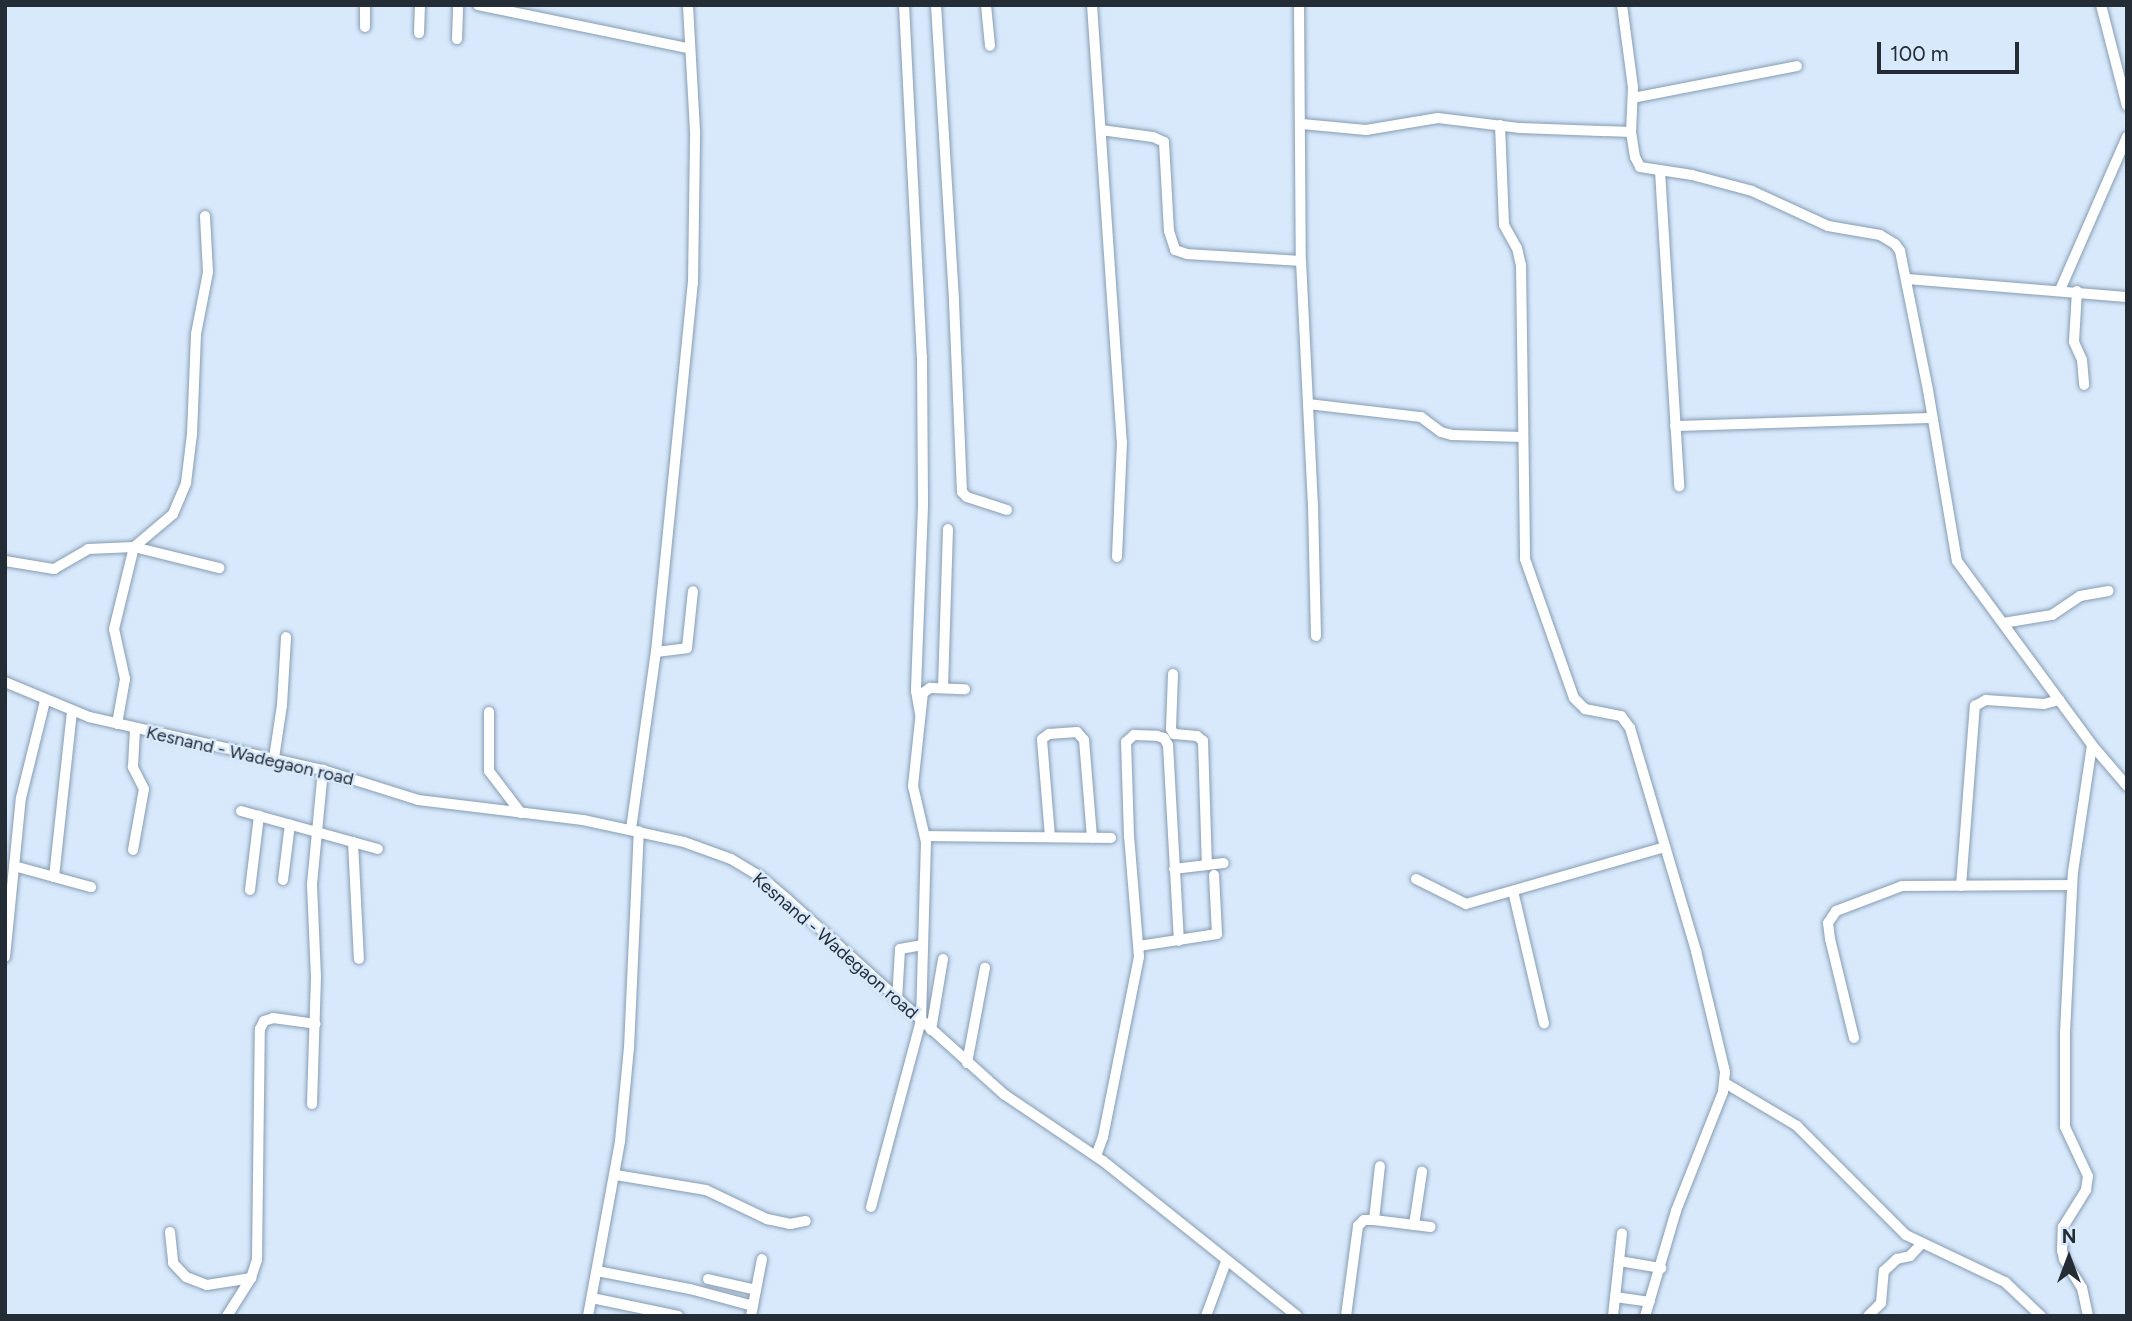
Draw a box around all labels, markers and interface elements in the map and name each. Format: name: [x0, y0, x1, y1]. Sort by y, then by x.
scale bar: [1880, 28, 2022, 72]
text: 100 m: [1890, 41, 1949, 66]
street label: Kesnand - Wadegaon road: [144, 722, 356, 790]
street label: Kesnand - Wadegaon road: [748, 868, 922, 1024]
north arrow: [2034, 1223, 2104, 1293]
text: N: [2062, 1225, 2076, 1248]

